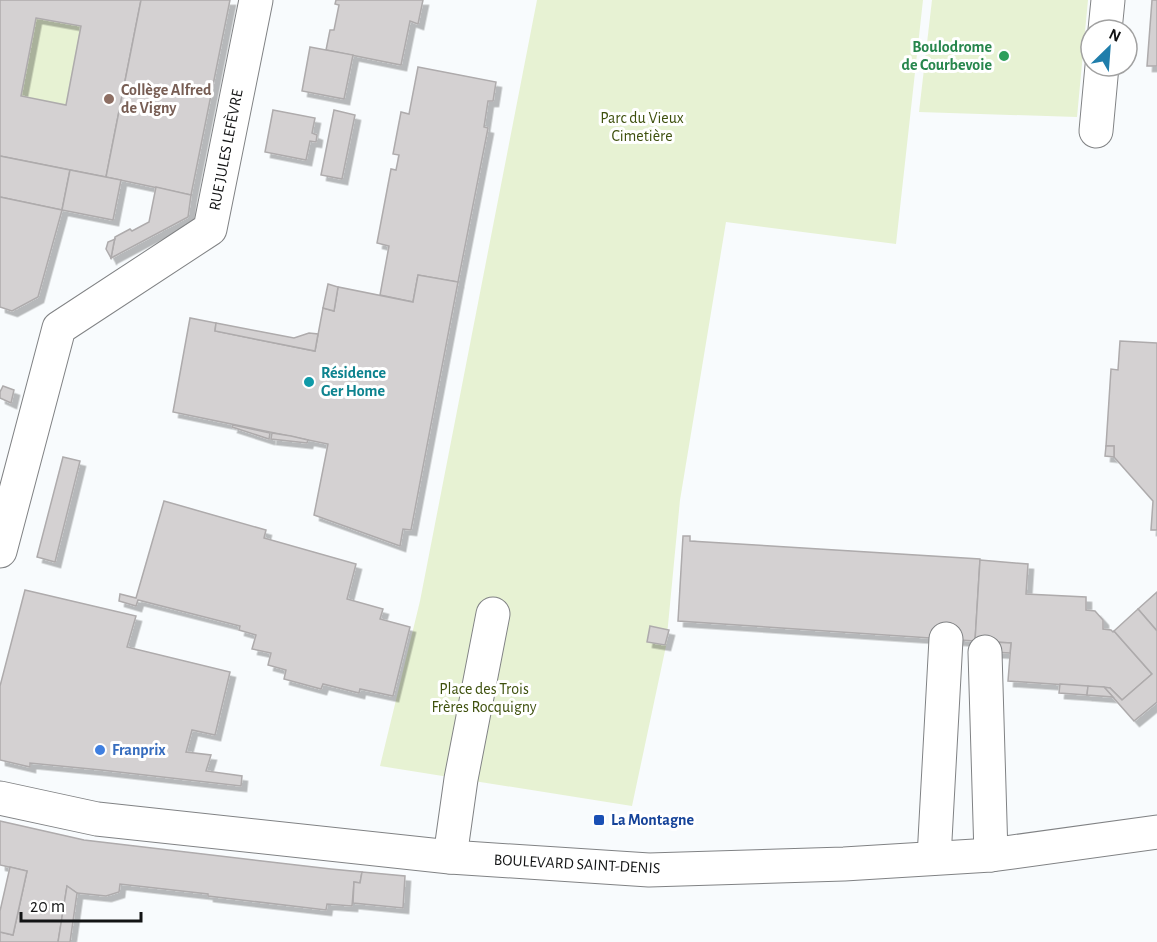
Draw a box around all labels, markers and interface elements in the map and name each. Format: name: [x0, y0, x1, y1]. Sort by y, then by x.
north arrow: [1079, 18, 1139, 78]
text: N: [1106, 26, 1123, 45]
place label: Boulodrome de Courbevoie: [902, 39, 992, 73]
marker: Boulodrome de Courbevoie: [997, 49, 1011, 63]
place label: Collège Alfred de Vigny: [121, 82, 212, 117]
street label: RUE JULES LEFÈVRE: [204, 87, 246, 212]
marker: Collège Alfred de Vigny: [102, 92, 116, 106]
park label: Parc du Vieux Cimetière: [600, 110, 684, 144]
place label: Résidence Ger Home: [321, 365, 386, 399]
marker: Résidence Ger Home: [302, 375, 316, 389]
park label: Place des Trois Frères Rocquigny: [431, 681, 537, 716]
place label: Franprix: [112, 742, 166, 758]
marker: Franprix: [93, 743, 107, 757]
place label: La Montagne: [611, 812, 694, 828]
marker: La Montagne: [592, 813, 606, 827]
street label: BOULEVARD SAINT-DENIS: [493, 852, 661, 876]
scale bar: [21, 885, 141, 923]
text: 20 m: [30, 898, 65, 916]

